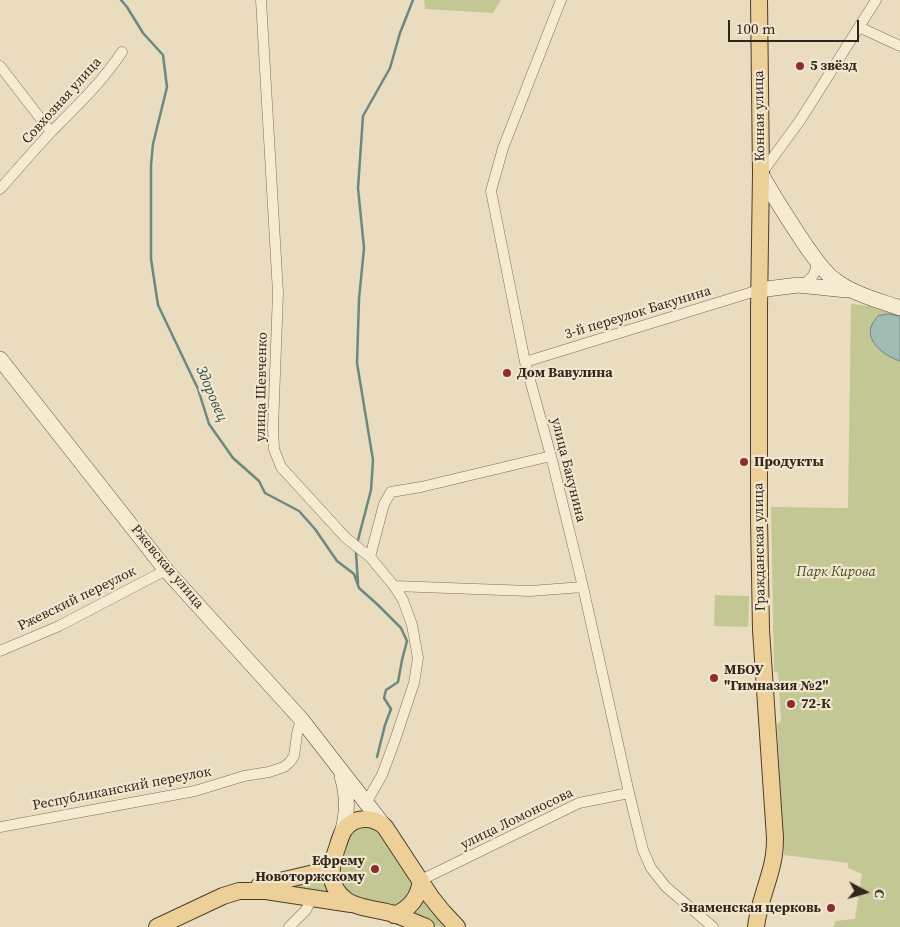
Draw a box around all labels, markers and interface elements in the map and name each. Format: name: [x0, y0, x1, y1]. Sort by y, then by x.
scale bar: [730, 10, 861, 42]
text: 100 m: [736, 18, 776, 39]
street label: Совхозная улица: [19, 54, 105, 148]
place label: 5 звёзд: [810, 58, 857, 74]
marker: 5 звёзд: [794, 60, 806, 72]
street label: Конная улица: [751, 70, 769, 162]
street label: 3-й переулок Бакунина: [563, 283, 713, 343]
street label: улица Шевченко: [253, 332, 271, 442]
water label: Здоровец: [191, 363, 231, 425]
place label: Дом Вавулина: [517, 365, 613, 381]
marker: Дом Вавулина: [501, 367, 513, 379]
street label: улица Бакунина: [547, 416, 589, 524]
place label: Продукты: [754, 454, 824, 470]
marker: Продукты: [738, 456, 750, 468]
street label: Гражданская улица: [750, 483, 770, 611]
street label: Ржевская улица: [127, 522, 207, 612]
street label: Ржевский переулок: [15, 563, 139, 635]
park label: Парк Кирова: [796, 564, 876, 580]
place label: МБОУ "Гимназия №2": [724, 662, 829, 694]
marker: МБОУ "Гимназия №2": [708, 672, 720, 684]
place label: 72-К: [801, 696, 831, 712]
marker: 72-К: [785, 698, 797, 710]
street label: Республиканский переулок: [31, 763, 213, 815]
street label: улица Ломоносова: [458, 784, 576, 854]
place label: Ефрему Новоторжскому: [255, 853, 365, 886]
marker: Ефрему Новоторжскому: [369, 863, 381, 875]
north arrow: [840, 867, 890, 917]
text: С: [870, 888, 890, 899]
place label: Знаменская церковь: [681, 900, 821, 916]
marker: Знаменская церковь: [825, 902, 837, 914]

